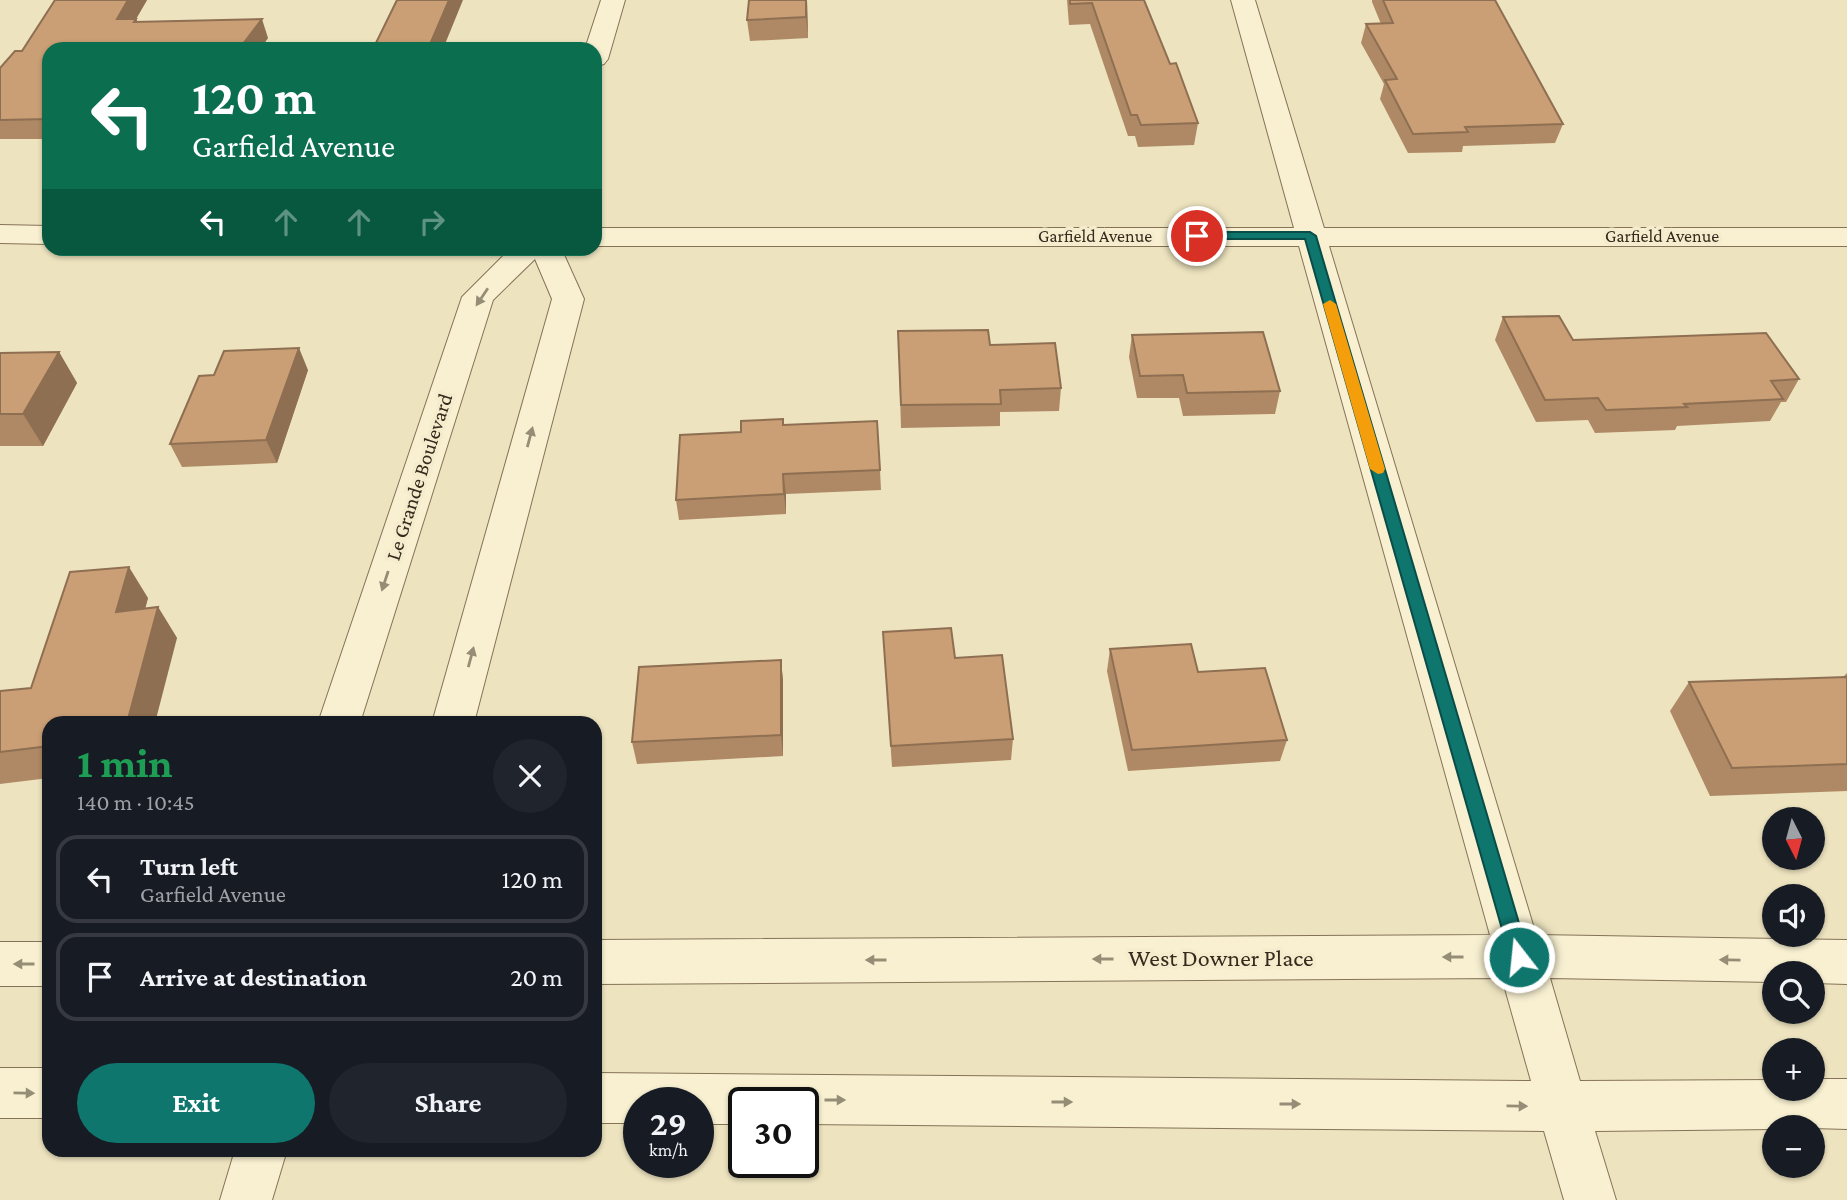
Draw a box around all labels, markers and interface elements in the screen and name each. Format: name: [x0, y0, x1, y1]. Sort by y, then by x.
icon: left: [77, 70, 168, 161]
text: 120 m: [192, 70, 316, 125]
text: Garfield Avenue: [192, 128, 395, 164]
icon: left: [194, 203, 232, 241]
icon: ahead: [267, 203, 305, 241]
icon: ahead: [340, 203, 378, 241]
icon: right: [413, 203, 451, 241]
pin: [1167, 206, 1227, 266]
icon: arrive: [1178, 217, 1216, 255]
street label: Garfield Avenue: [1038, 226, 1152, 246]
street label: Garfield Avenue: [1605, 226, 1719, 246]
one-way arrow: [475, 288, 489, 306]
street label: Le Grande Boulevard: [381, 390, 457, 564]
one-way arrow: [526, 426, 536, 447]
one-way arrow: [379, 571, 390, 592]
one-way arrow: [466, 646, 477, 668]
text: 1 min: [77, 739, 173, 786]
button: close: [493, 739, 567, 813]
text: 140 m · 10:45: [77, 789, 195, 815]
north arrow: [1762, 807, 1825, 870]
map controls: [1762, 807, 1825, 1178]
text: Turn left: [140, 852, 238, 881]
icon: left: [81, 860, 119, 898]
text: 120 m: [502, 865, 563, 894]
text: Garfield Avenue: [140, 881, 286, 907]
button: sound: [1762, 884, 1825, 947]
position arrow: [1482, 920, 1556, 994]
street label: West Downer Place: [1128, 944, 1314, 971]
one-way arrow: [1442, 951, 1464, 963]
one-way arrow: [1092, 953, 1114, 965]
one-way arrow: [1719, 954, 1741, 966]
one-way arrow: [865, 955, 887, 966]
one-way arrow: [13, 958, 35, 970]
icon: arrive: [81, 958, 119, 996]
button: search: [1762, 961, 1825, 1024]
text: Arrive at destination: [140, 963, 367, 992]
text: 20 m: [510, 963, 563, 992]
button: +: [1762, 1038, 1825, 1101]
button: Exit: [77, 1063, 315, 1143]
button: Share: [329, 1063, 567, 1143]
one-way arrow: [14, 1087, 36, 1099]
speed limit sign: 30: [728, 1087, 819, 1178]
one-way arrow: [824, 1094, 846, 1106]
one-way arrow: [1051, 1096, 1073, 1108]
one-way arrow: [1279, 1098, 1301, 1110]
one-way arrow: [1506, 1100, 1528, 1111]
text: 29: [650, 1104, 687, 1143]
button: −: [1762, 1115, 1825, 1178]
text: km/h: [649, 1140, 688, 1160]

